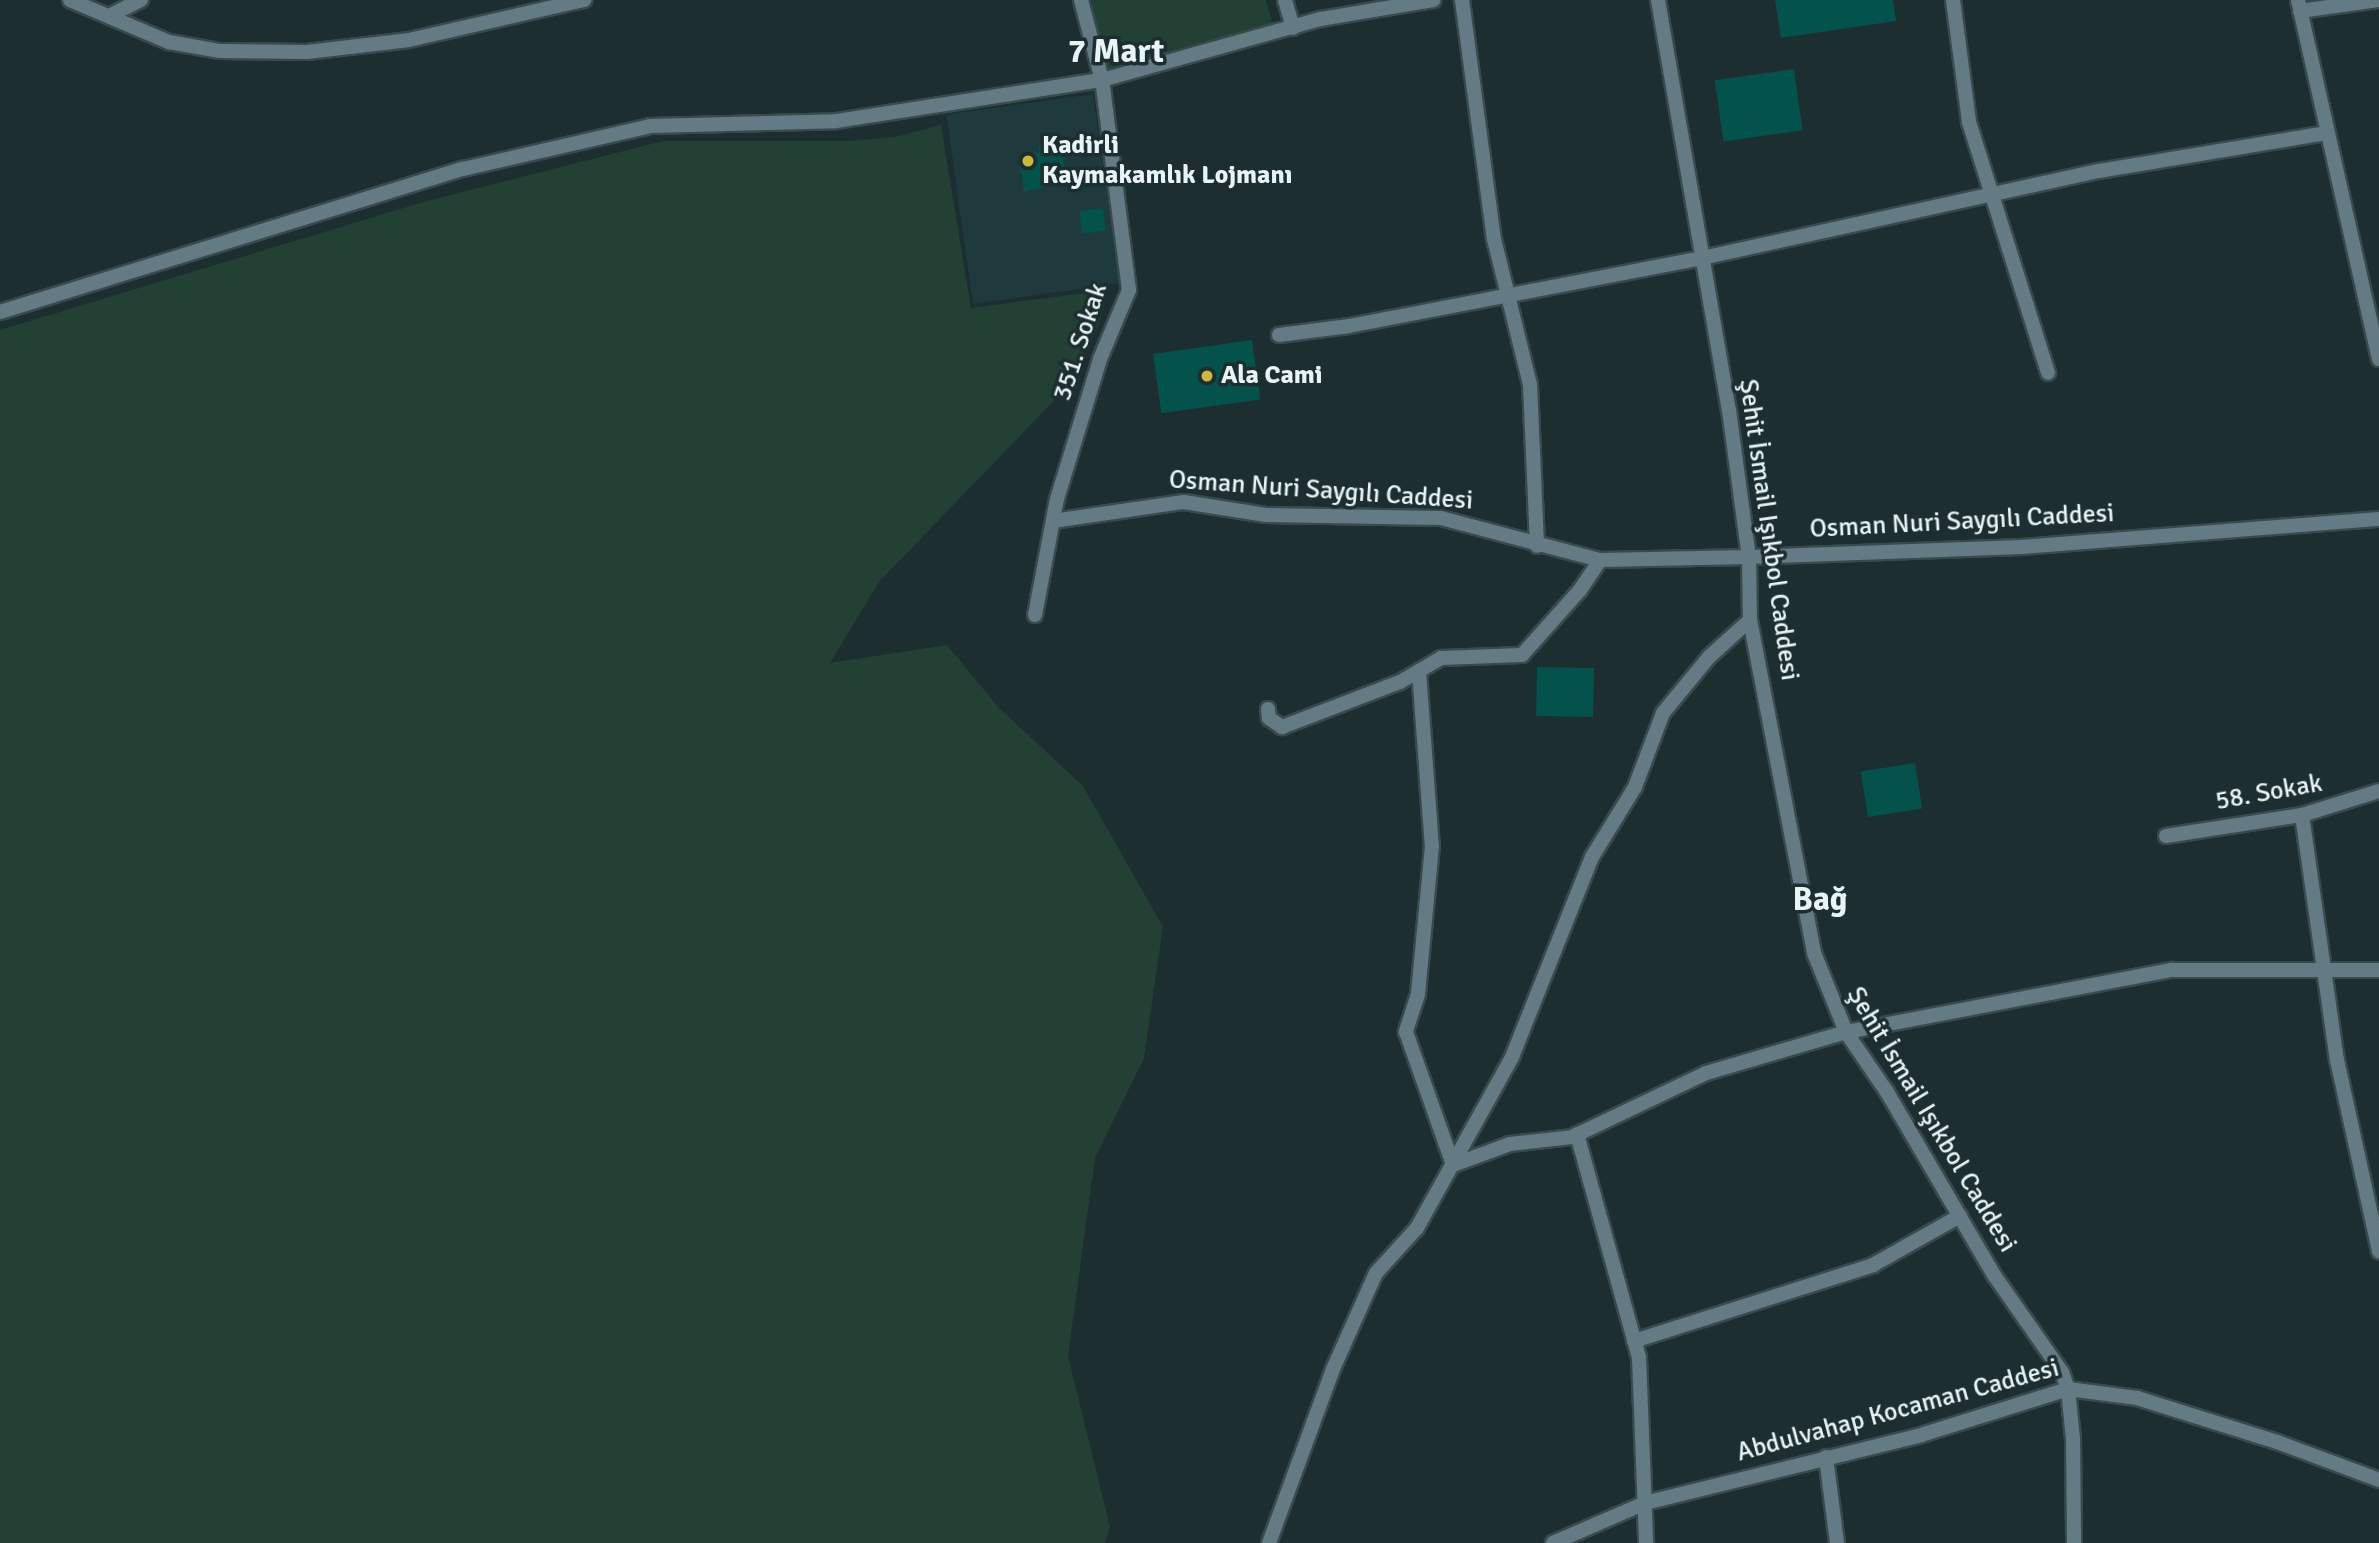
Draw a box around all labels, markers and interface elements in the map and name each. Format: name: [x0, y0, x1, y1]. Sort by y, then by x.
district label: 7 Mart: [1068, 32, 1164, 72]
place label: Kadirli Kaymakamlık Lojmanı: [1042, 130, 1292, 192]
marker: Kadirli Kaymakamlık Lojmanı: [1020, 153, 1036, 169]
street label: 351. Sokak: [1047, 279, 1115, 405]
place label: Ala Cami: [1221, 360, 1323, 392]
marker: Ala Cami: [1199, 368, 1215, 384]
street label: Şehit İsmail Işıkbol Caddesi: [1731, 377, 1805, 683]
street label: Osman Nuri Saygılı Caddesi: [1168, 465, 1474, 517]
street label: Osman Nuri Saygılı Caddesi: [1809, 498, 2115, 546]
street label: 58. Sokak: [2213, 768, 2325, 818]
district label: Bağ: [1793, 880, 1847, 920]
street label: Şehit İsmail Işıkbol Caddesi: [1839, 982, 2023, 1258]
street label: Abdulvahap Kocaman Caddesi: [1733, 1353, 2063, 1469]

